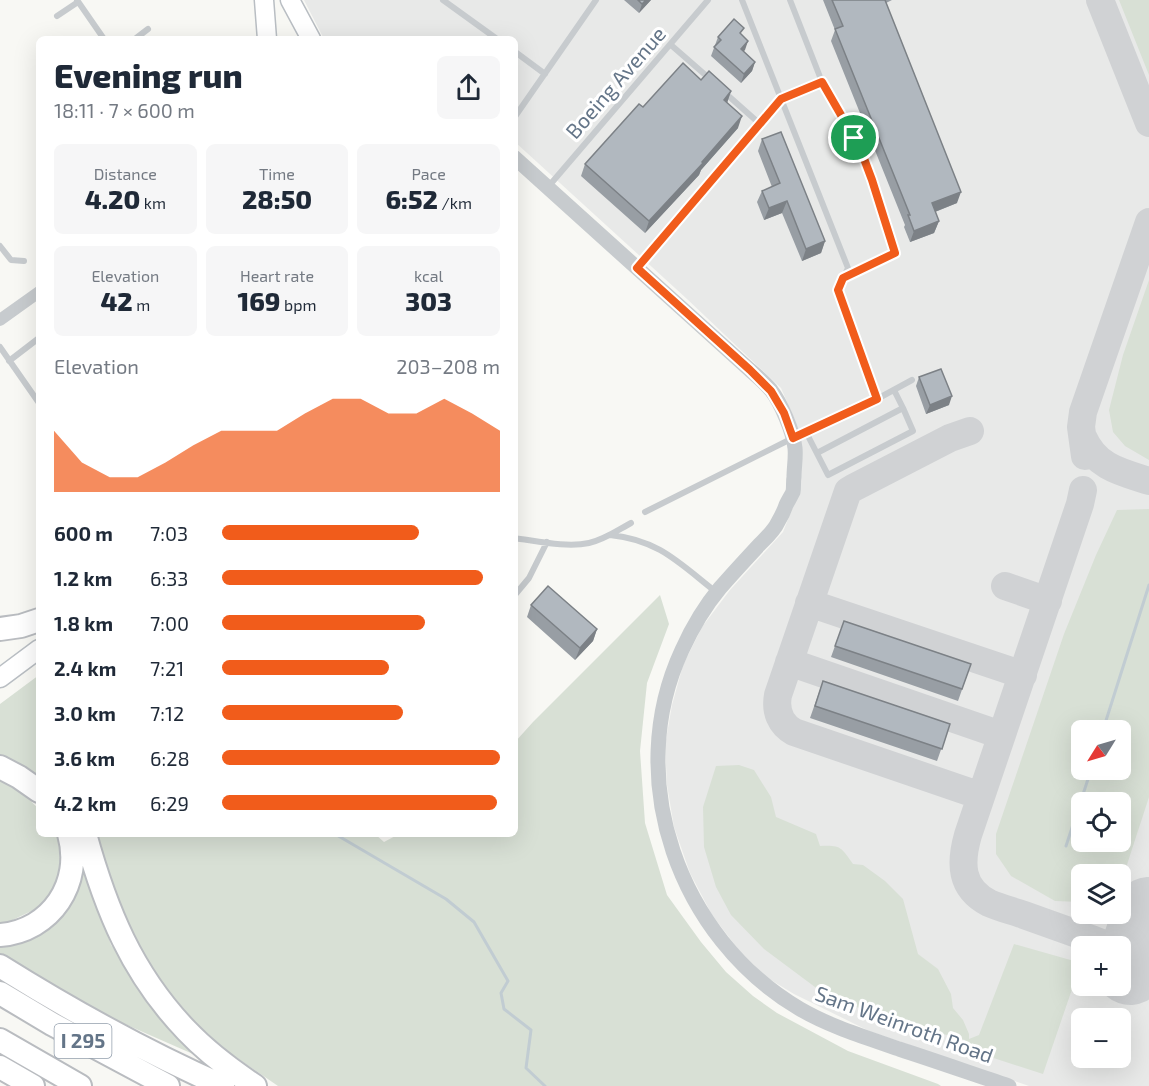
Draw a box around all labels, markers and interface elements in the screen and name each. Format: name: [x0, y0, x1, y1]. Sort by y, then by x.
street label: Boeing Avenue: [560, 21, 670, 143]
text: Evening run: [54, 55, 243, 95]
button: share: [437, 56, 500, 119]
text: 18:11 · 7 × 600 m: [54, 98, 195, 122]
pin: [828, 112, 879, 163]
icon: arrive: [837, 121, 870, 154]
text: Distance: [94, 164, 157, 183]
text: Time: [259, 164, 295, 183]
text: Pace: [411, 164, 446, 183]
text: 4.20: [85, 183, 140, 214]
text: 28:50: [242, 183, 312, 214]
text: 6:52: [385, 183, 438, 214]
text: km: [140, 193, 166, 212]
text: /km: [438, 193, 472, 212]
text: Elevation: [91, 266, 159, 285]
text: Heart rate: [240, 266, 314, 285]
text: kcal: [414, 266, 443, 285]
text: 42: [100, 285, 133, 316]
text: 169: [238, 285, 280, 316]
text: 303: [405, 285, 452, 316]
text: m: [133, 295, 150, 314]
text: bpm: [280, 295, 316, 314]
text: Elevation: [54, 354, 139, 378]
text: 203–208 m: [396, 354, 500, 378]
text: 600 m: [54, 521, 113, 545]
text: 7:03: [150, 521, 188, 545]
text: 1.2 km: [54, 566, 112, 590]
text: 6:33: [150, 566, 188, 590]
text: 1.8 km: [54, 611, 113, 635]
text: 7:00: [150, 611, 189, 635]
text: 2.4 km: [54, 656, 116, 680]
text: 7:21: [150, 656, 184, 680]
text: 3.0 km: [54, 701, 116, 725]
text: 7:12: [150, 701, 184, 725]
north arrow: [1071, 720, 1131, 780]
map controls: [1071, 720, 1131, 1068]
text: 3.6 km: [54, 746, 115, 770]
text: 6:28: [150, 746, 190, 770]
text: 4.2 km: [54, 791, 116, 815]
text: 6:29: [150, 791, 189, 815]
button: locate: [1071, 792, 1131, 852]
button: layers: [1071, 864, 1131, 924]
button: +: [1071, 936, 1131, 996]
street label: Sam Weinroth Road: [812, 980, 997, 1067]
button: −: [1071, 1008, 1131, 1068]
road number: I 295: [54, 1024, 112, 1058]

